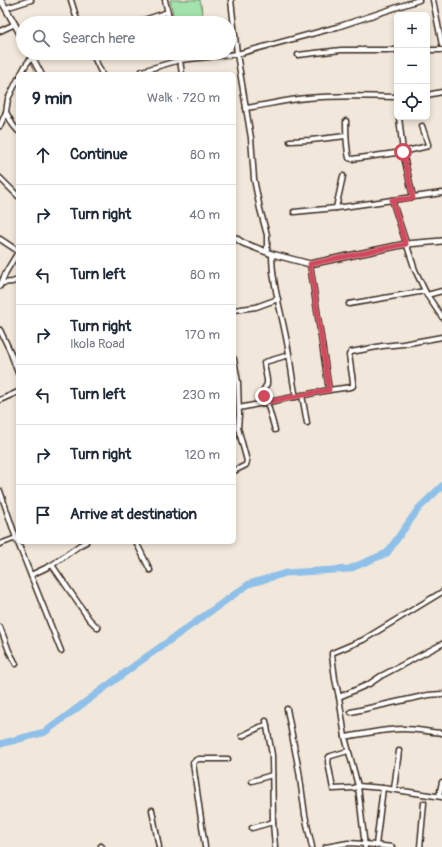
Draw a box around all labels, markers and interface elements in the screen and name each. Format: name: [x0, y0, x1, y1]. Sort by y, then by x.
map controls: [394, 12, 430, 120]
button: +: [394, 12, 430, 48]
search box: [16, 16, 236, 60]
icon: search: [30, 27, 52, 49]
text: Search here: [62, 29, 135, 48]
button: −: [394, 48, 430, 84]
button: locate: [394, 84, 430, 120]
text: 9 min: [32, 88, 72, 109]
text: Walk · 720 m: [147, 90, 220, 106]
route start: [394, 143, 412, 161]
icon: ahead: [32, 144, 54, 166]
text: Continue: [70, 145, 128, 164]
text: 80 m: [190, 147, 220, 163]
icon: right: [32, 204, 54, 226]
text: Turn right: [70, 205, 131, 224]
text: 40 m: [189, 207, 220, 223]
icon: left: [32, 264, 54, 286]
text: Turn left: [70, 265, 126, 284]
text: 80 m: [190, 267, 220, 283]
text: Turn right: [70, 317, 131, 336]
icon: right: [32, 324, 54, 346]
text: 170 m: [185, 327, 220, 343]
text: Ikola Road: [70, 336, 125, 352]
icon: left: [32, 384, 54, 406]
text: Turn left: [70, 385, 126, 404]
text: 230 m: [183, 387, 220, 403]
route end: [255, 387, 273, 405]
icon: right: [32, 444, 54, 466]
text: Turn right: [70, 445, 131, 464]
text: 120 m: [184, 447, 220, 463]
icon: arrive: [32, 504, 54, 526]
text: Arrive at destination: [70, 505, 197, 524]

